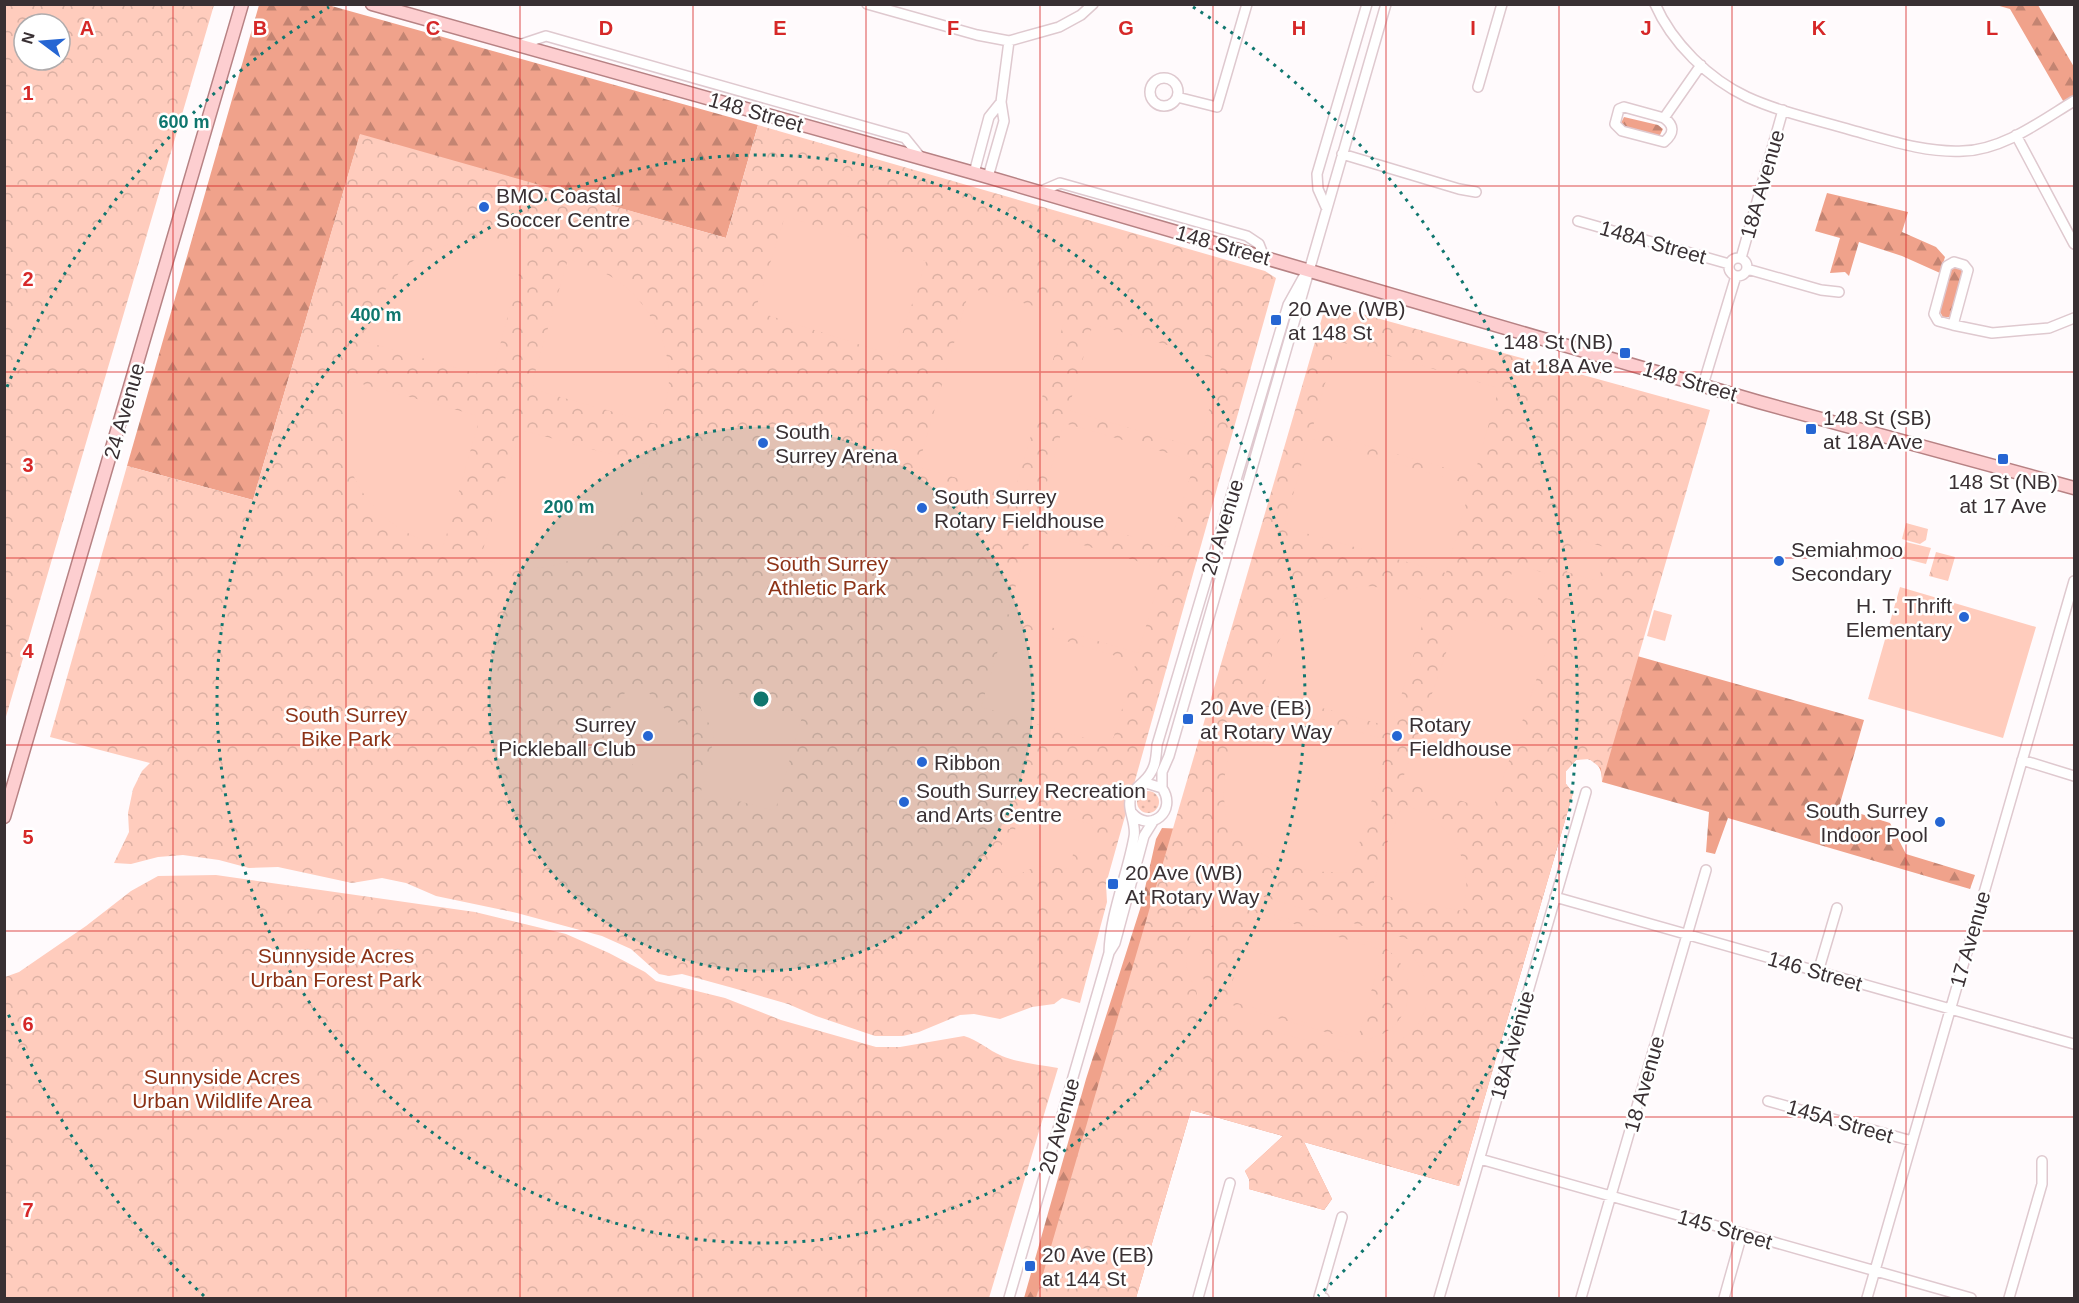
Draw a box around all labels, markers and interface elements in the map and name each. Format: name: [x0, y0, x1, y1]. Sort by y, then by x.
north arrow: [12, 12, 72, 72]
text: A: [80, 17, 94, 39]
text: B: [253, 17, 267, 39]
text: C: [426, 17, 440, 39]
text: D: [599, 17, 613, 39]
text: E: [773, 17, 787, 39]
text: F: [947, 17, 959, 39]
text: G: [1118, 17, 1134, 39]
text: H: [1292, 17, 1306, 39]
text: I: [1470, 17, 1476, 39]
text: J: [1640, 17, 1652, 39]
text: K: [1812, 17, 1827, 39]
text: L: [1986, 17, 1998, 39]
text: N: [18, 30, 38, 46]
text: 1: [22, 82, 34, 104]
street label: 148 Street: [706, 88, 806, 136]
text: 600 m: [158, 112, 210, 132]
street label: 18A Avenue: [1736, 127, 1788, 241]
place label: BMO Coastal Soccer Centre: [496, 184, 630, 231]
marker: BMO Coastal Soccer Centre: [477, 200, 491, 214]
street label: 148A Street: [1597, 216, 1709, 268]
street label: 148 Street: [1173, 221, 1273, 269]
text: 2: [22, 268, 34, 290]
place label: 20 Ave (WB) at 148 St: [1288, 297, 1406, 344]
text: 400 m: [350, 305, 402, 325]
marker: 20 Ave (WB) at 148 St: [1269, 313, 1283, 327]
place label: 148 St (NB) at 18A Ave: [1503, 330, 1613, 377]
marker: 148 St (NB) at 18A Ave: [1618, 346, 1632, 360]
street label: 148 Street: [1640, 357, 1740, 405]
street label: 24 Avenue: [99, 360, 149, 462]
place label: 148 St (SB) at 18A Ave: [1823, 406, 1932, 453]
place label: South Surrey Arena: [775, 420, 898, 467]
marker: 148 St (SB) at 18A Ave: [1804, 422, 1818, 436]
marker: South Surrey Arena: [756, 436, 770, 450]
marker: 148 St (NB) at 17 Ave: [1996, 452, 2010, 466]
text: 3: [22, 454, 34, 476]
place label: 148 St (NB) at 17 Ave: [1948, 470, 2058, 517]
street label: 20 Avenue: [1197, 476, 1247, 578]
place label: South Surrey Rotary Fieldhouse: [934, 485, 1104, 532]
text: 200 m: [543, 497, 595, 517]
marker: South Surrey Rotary Fieldhouse: [915, 501, 929, 515]
place label: Semiahmoo Secondary: [1791, 538, 1903, 585]
park label: South Surrey Athletic Park: [766, 552, 889, 599]
marker: Semiahmoo Secondary: [1772, 554, 1786, 568]
place label: H. T. Thrift Elementary: [1846, 594, 1952, 641]
marker: H. T. Thrift Elementary: [1957, 610, 1971, 624]
text: 4: [22, 640, 34, 662]
centre of rings: [751, 689, 771, 709]
place label: 20 Ave (EB) at Rotary Way: [1200, 696, 1333, 743]
park label: South Surrey Bike Park: [285, 703, 408, 750]
marker: 20 Ave (EB) at Rotary Way: [1181, 712, 1195, 726]
place label: Surrey Pickleball Club: [498, 713, 636, 760]
place label: Rotary Fieldhouse: [1409, 713, 1512, 760]
marker: Surrey Pickleball Club: [641, 729, 655, 743]
marker: Rotary Fieldhouse: [1390, 729, 1404, 743]
place label: Ribbon: [934, 751, 1001, 774]
marker: Ribbon: [915, 755, 929, 769]
place label: South Surrey Recreation and Arts Centre: [916, 779, 1146, 826]
marker: South Surrey Recreation and Arts Centre: [897, 795, 911, 809]
place label: South Surrey Indoor Pool: [1805, 799, 1928, 846]
marker: South Surrey Indoor Pool: [1933, 815, 1947, 829]
text: 5: [22, 826, 34, 848]
place label: 20 Ave (WB) At Rotary Way: [1125, 861, 1260, 908]
marker: 20 Ave (WB) At Rotary Way: [1106, 877, 1120, 891]
street label: 17 Avenue: [1945, 888, 1995, 990]
park label: Sunnyside Acres Urban Forest Park: [250, 944, 422, 991]
street label: 146 Street: [1765, 947, 1865, 995]
street label: 18A Avenue: [1486, 988, 1538, 1102]
text: 6: [22, 1013, 34, 1035]
street label: 18 Avenue: [1619, 1033, 1669, 1135]
park label: Sunnyside Acres Urban Wildlife Area: [132, 1065, 312, 1112]
street label: 20 Avenue: [1034, 1075, 1084, 1177]
street label: 145A Street: [1784, 1095, 1896, 1147]
text: 7: [22, 1199, 34, 1221]
street label: 145 Street: [1675, 1205, 1775, 1253]
place label: 20 Ave (EB) at 144 St: [1042, 1243, 1154, 1290]
marker: 20 Ave (EB) at 144 St: [1023, 1259, 1037, 1273]

